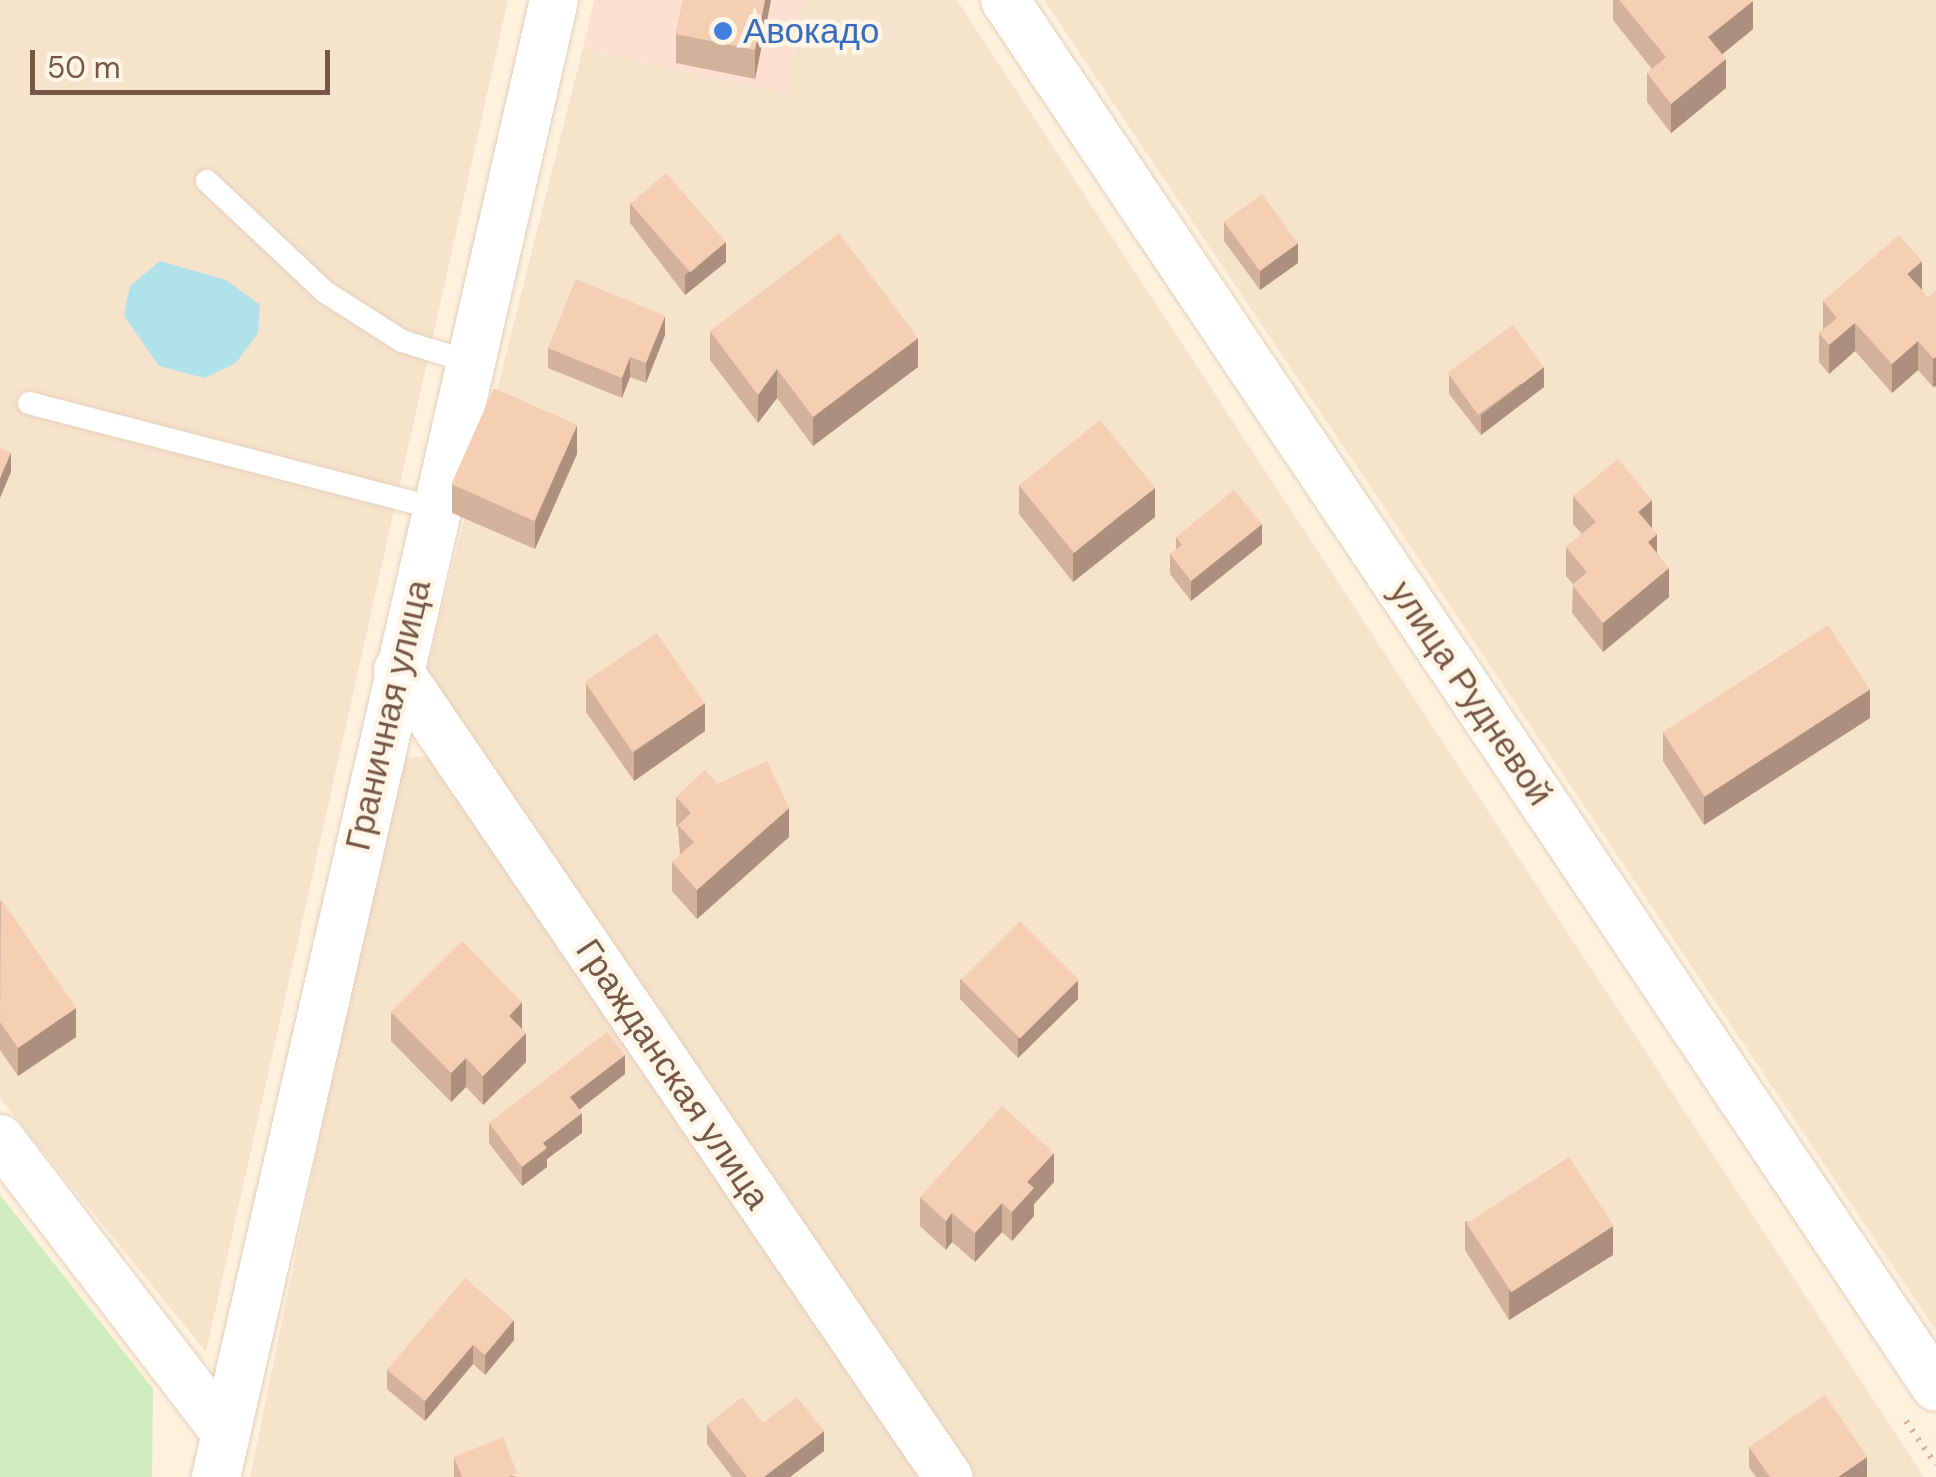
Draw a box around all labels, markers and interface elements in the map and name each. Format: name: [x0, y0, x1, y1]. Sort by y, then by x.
place label: Авокадо: [743, 10, 879, 52]
marker: Авокадо: [712, 20, 734, 42]
scale bar: [35, 30, 335, 92]
text: 50 m: [47, 48, 121, 87]
street label: улица Рудневой: [1380, 573, 1562, 813]
street label: Граничная улица: [336, 576, 440, 854]
street label: Гражданская улица: [567, 931, 779, 1217]

